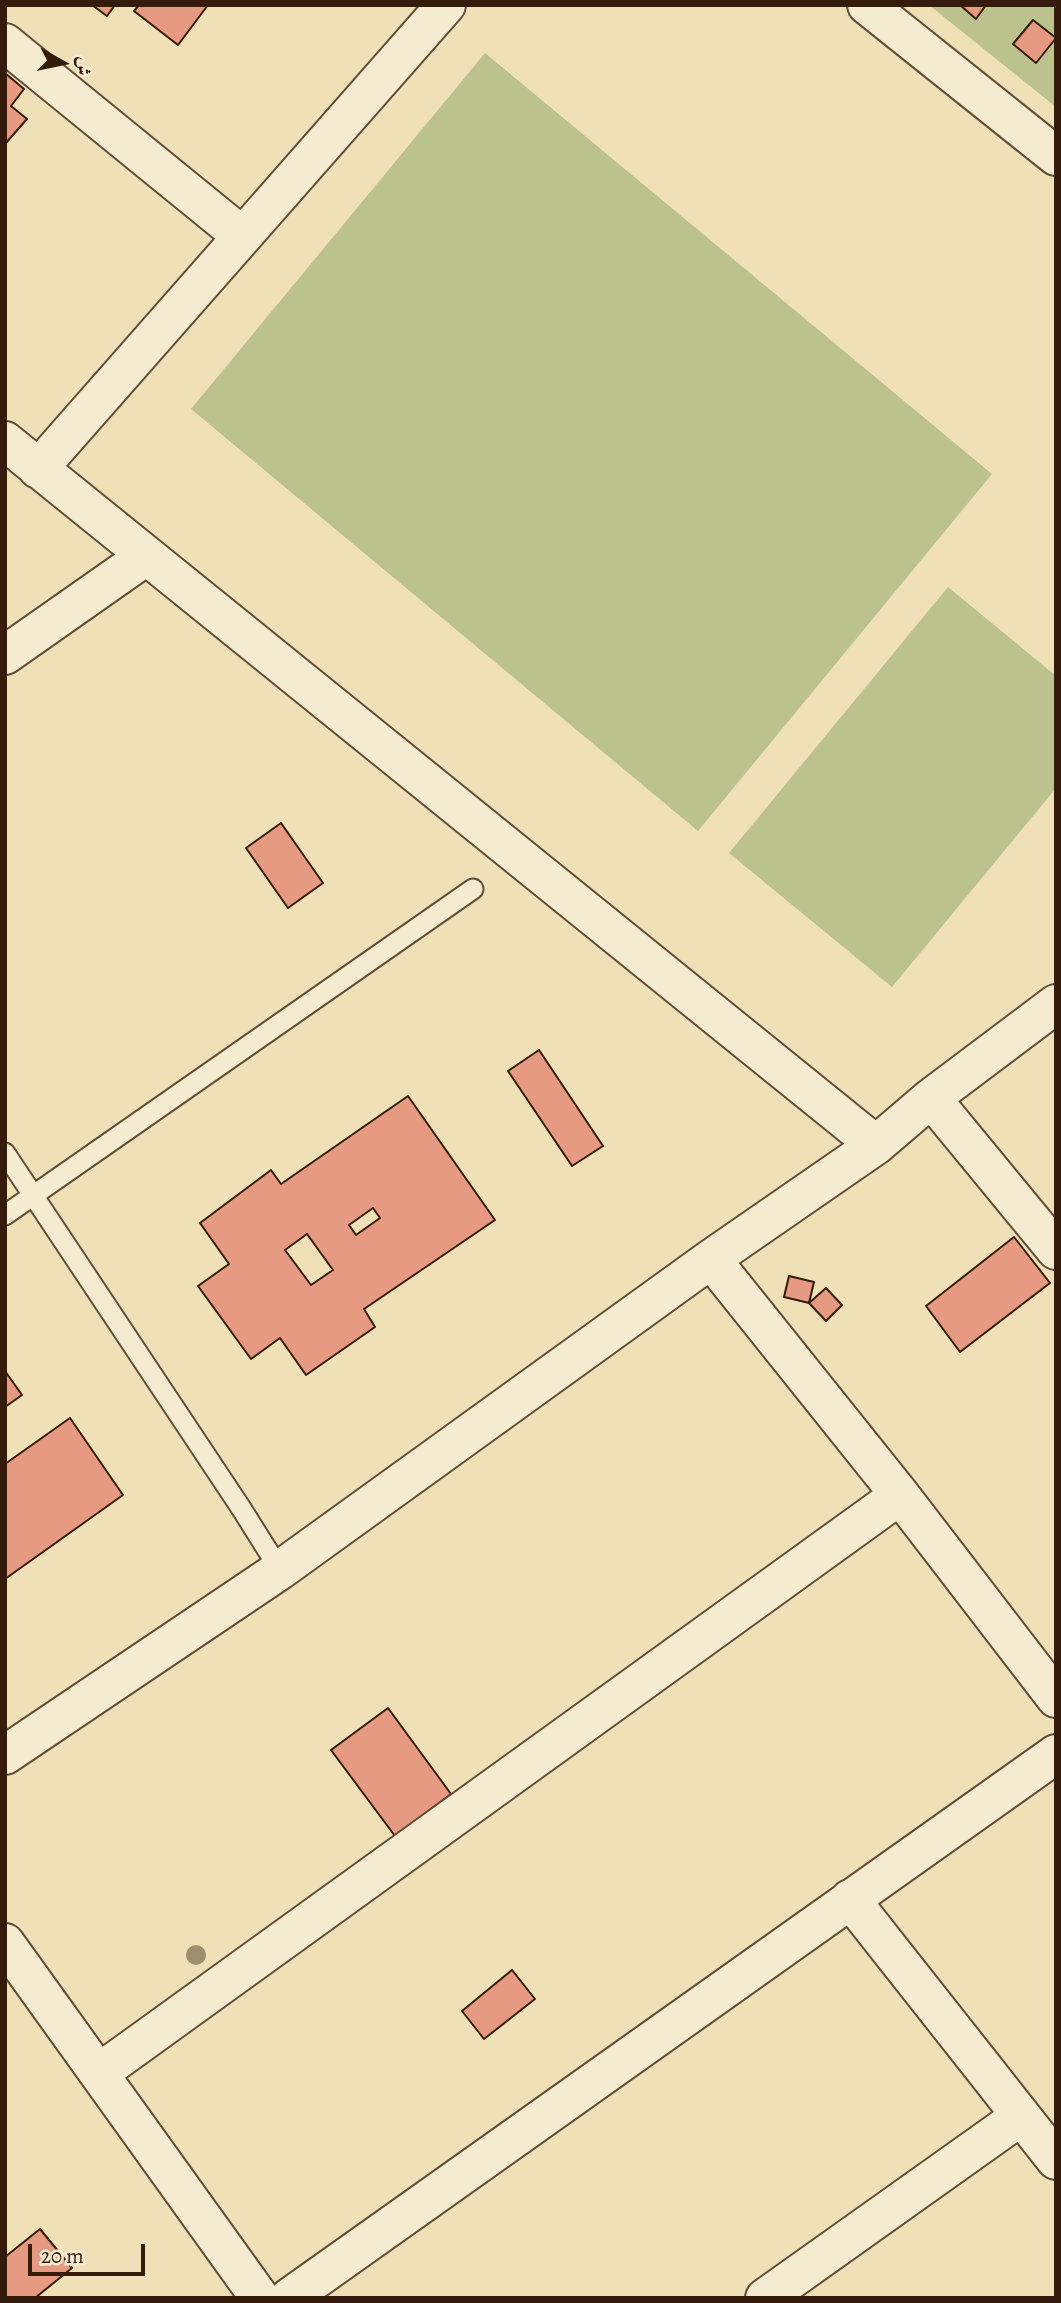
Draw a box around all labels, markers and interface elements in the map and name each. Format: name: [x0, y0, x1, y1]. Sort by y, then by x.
north arrow: [28, 28, 98, 98]
text: ش: [69, 55, 98, 78]
scale bar: [32, 2230, 149, 2274]
text: 20 m: [41, 2242, 84, 2270]

